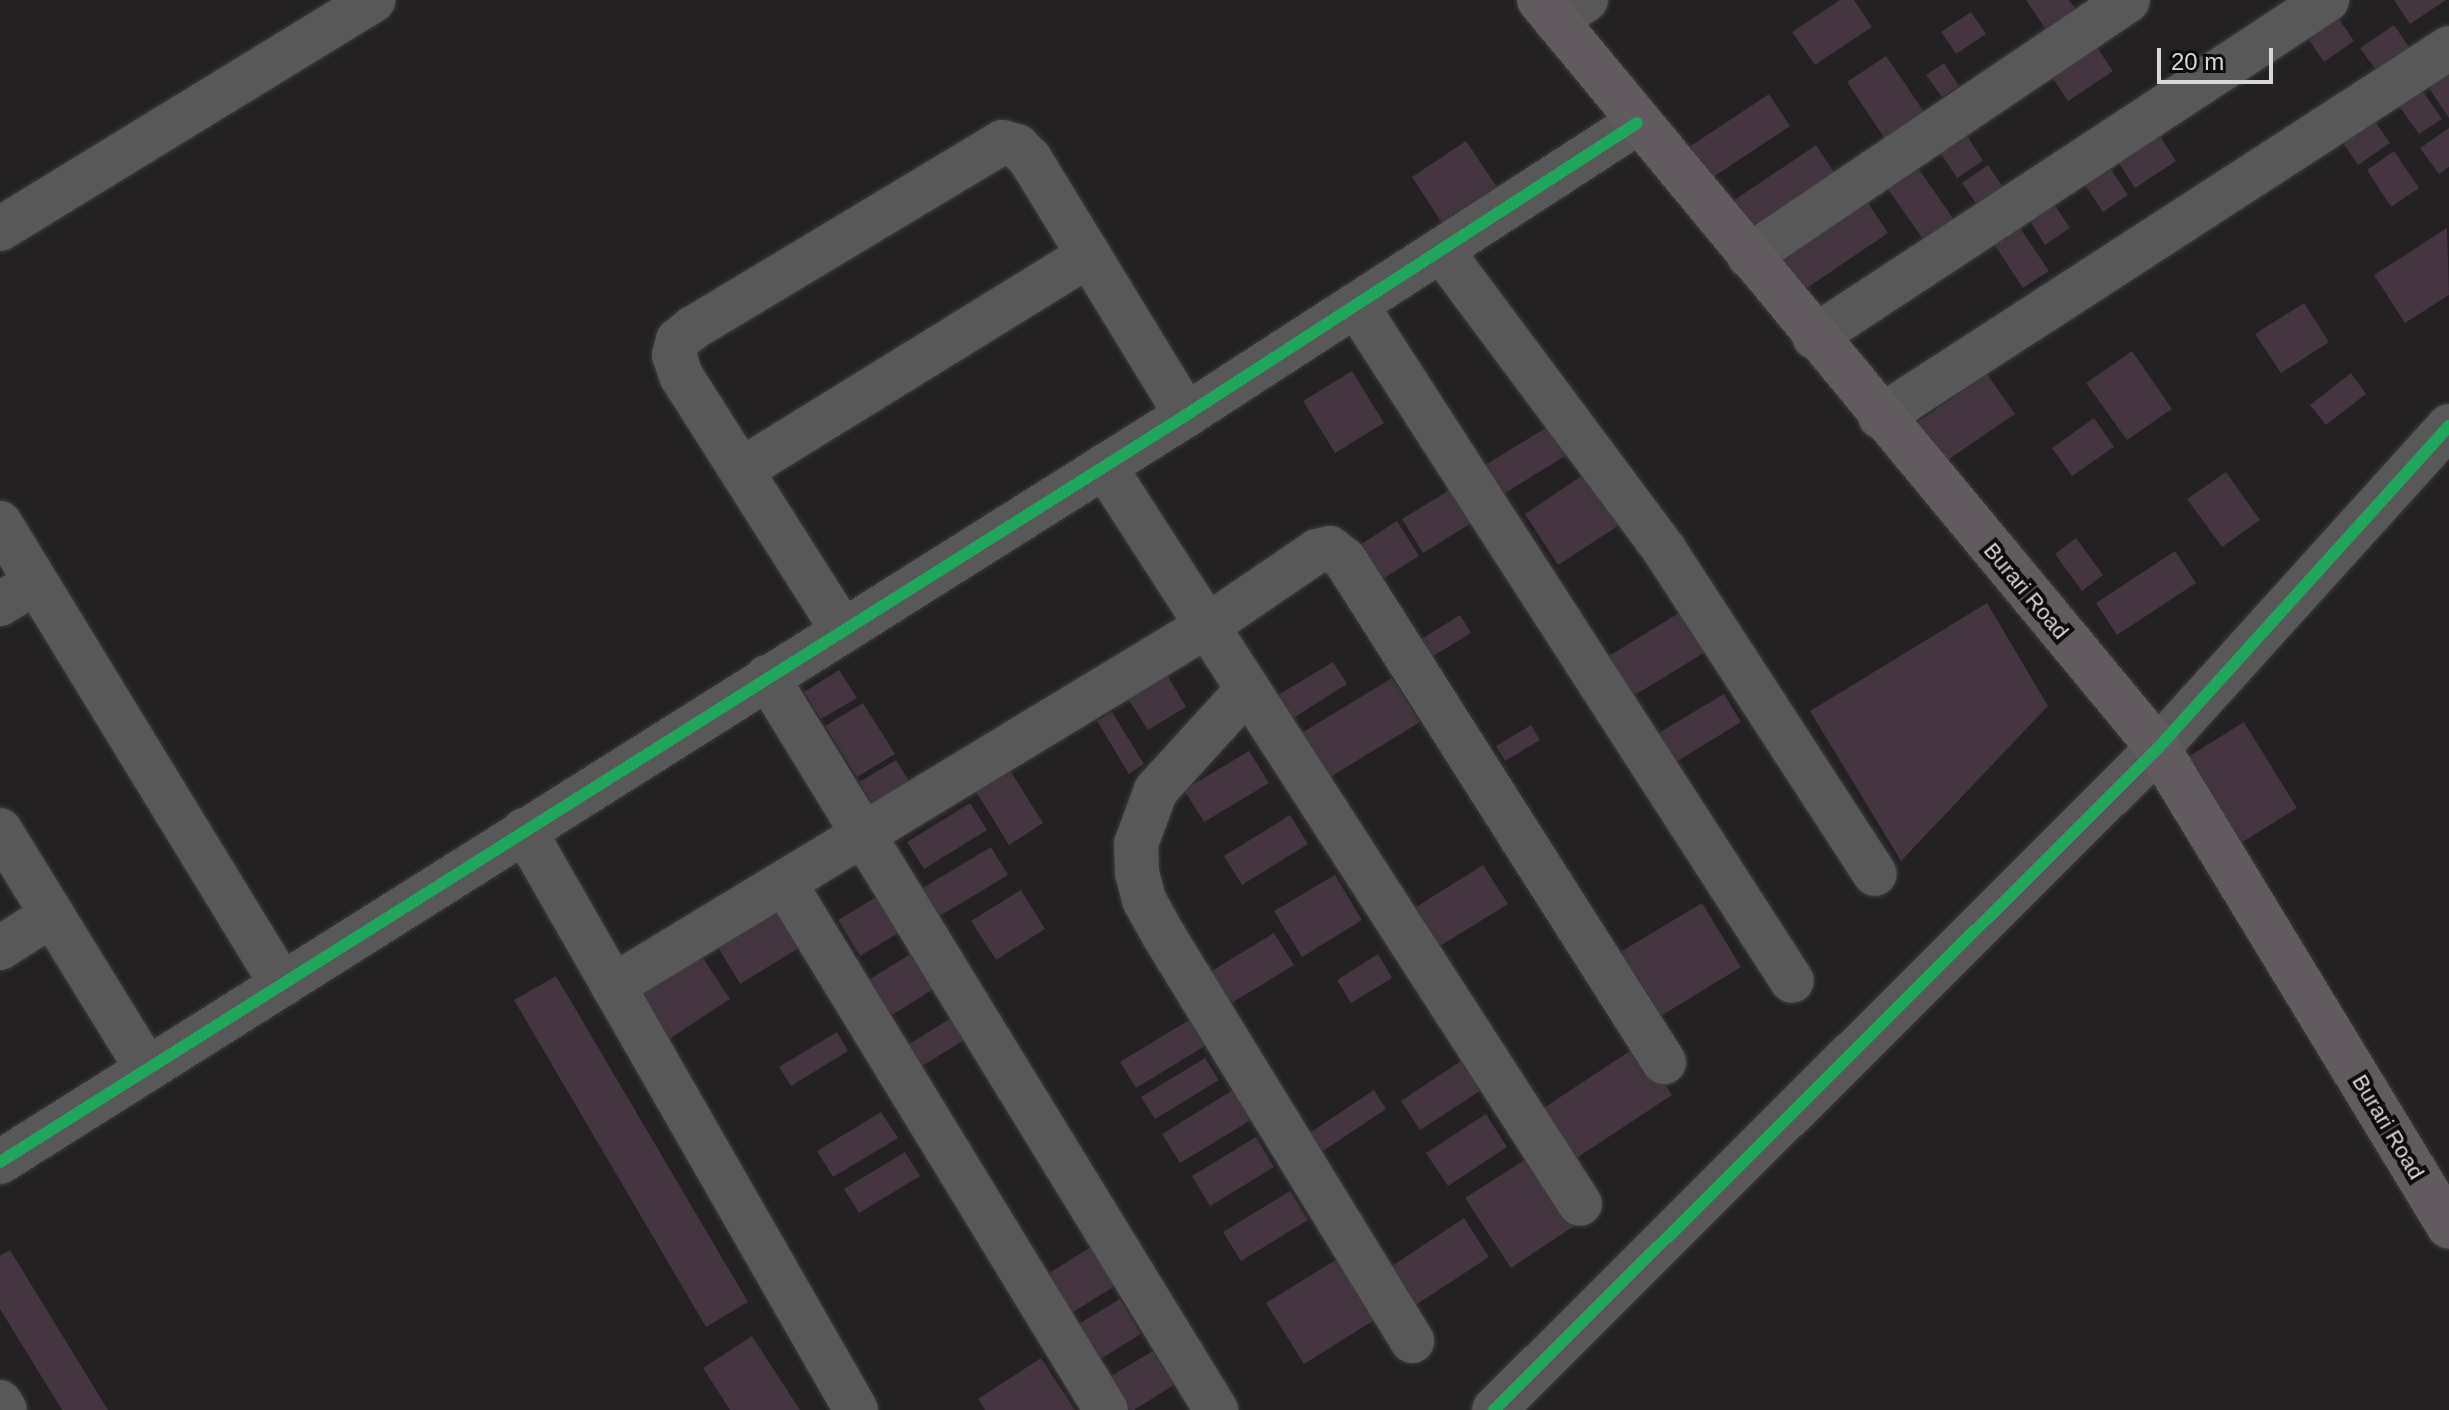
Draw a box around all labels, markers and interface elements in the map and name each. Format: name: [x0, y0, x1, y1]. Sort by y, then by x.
scale bar: [2161, 32, 2277, 82]
text: 20 m: [2171, 48, 2224, 75]
street label: Burari Road: [1978, 538, 2074, 644]
street label: Burari Road: [2346, 1070, 2430, 1184]

